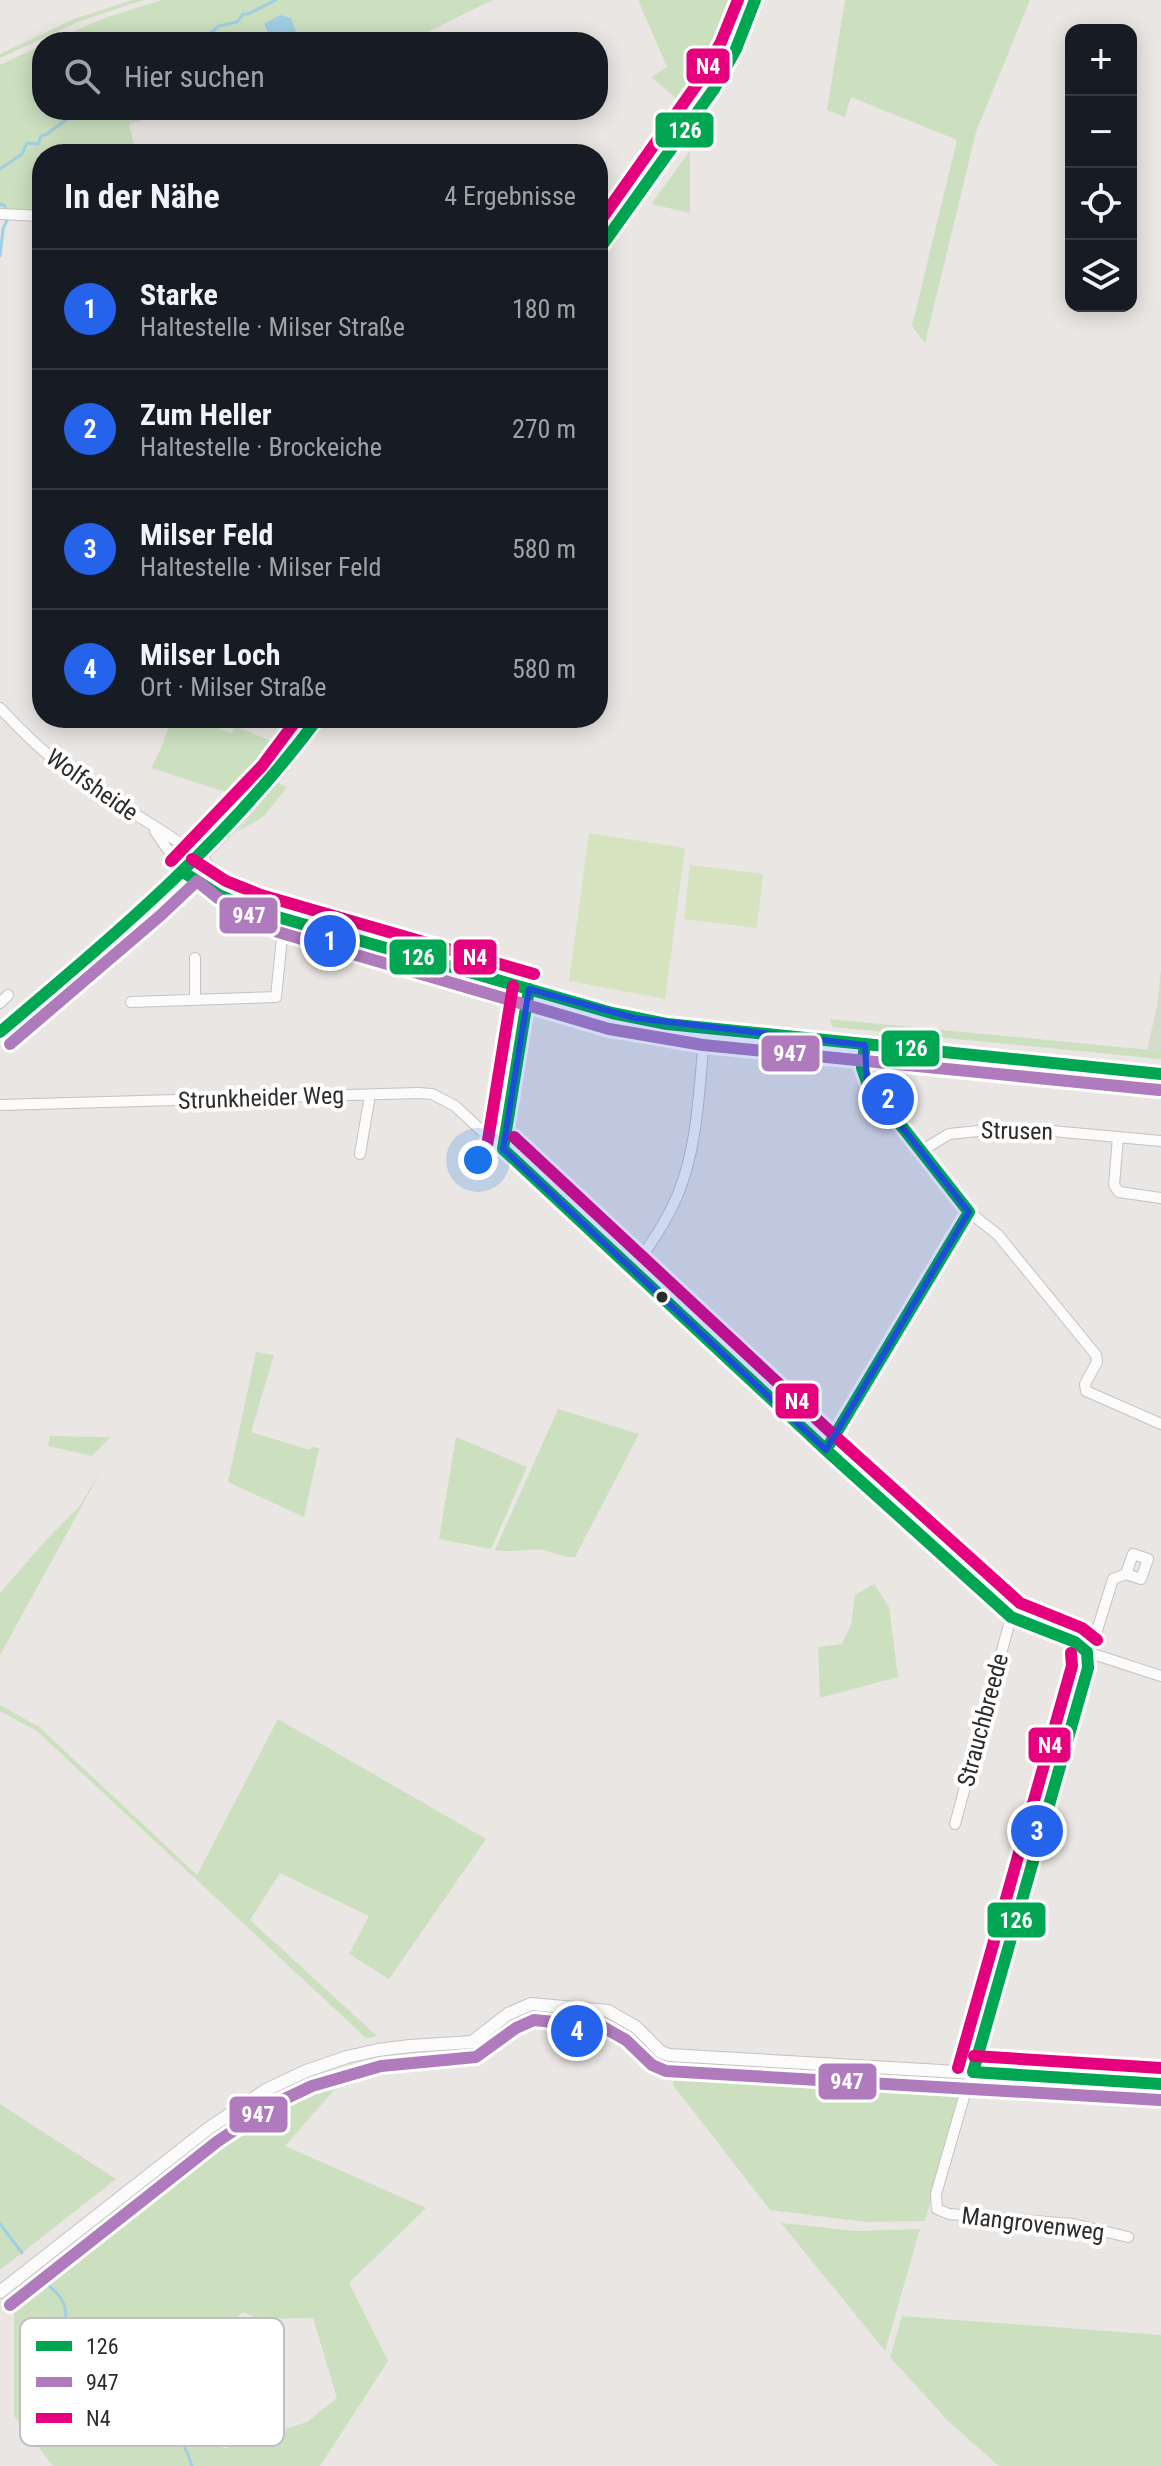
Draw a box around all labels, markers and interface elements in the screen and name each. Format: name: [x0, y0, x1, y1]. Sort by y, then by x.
map controls: [1065, 24, 1137, 312]
button: +: [1065, 24, 1137, 96]
search box: [32, 32, 608, 120]
line badge: N4: [685, 47, 731, 85]
icon: search: [60, 54, 104, 98]
text: N4: [696, 54, 720, 79]
text: Hier suchen: [124, 59, 265, 94]
button: −: [1065, 96, 1137, 168]
line badge: 126: [654, 111, 715, 149]
text: 126: [668, 118, 702, 143]
button: locate: [1065, 168, 1137, 240]
text: In der Nähe: [64, 176, 220, 216]
text: 4 Ergebnisse: [444, 181, 576, 211]
button: layers: [1065, 240, 1137, 312]
text: Starke: [140, 277, 218, 312]
text: 1: [83, 294, 97, 324]
text: 180 m: [512, 294, 576, 324]
text: Haltestelle · Milser Straße: [140, 312, 405, 342]
text: Zum Heller: [140, 397, 272, 432]
text: 2: [83, 414, 97, 444]
text: 270 m: [512, 414, 576, 444]
text: Haltestelle · Brockeiche: [140, 432, 382, 462]
text: Milser Feld: [140, 517, 273, 552]
text: 3: [83, 534, 97, 564]
text: 580 m: [512, 534, 576, 564]
text: Haltestelle · Milser Feld: [140, 552, 381, 582]
text: Milser Loch: [140, 637, 281, 672]
text: 4: [83, 654, 97, 684]
text: 580 m: [512, 654, 576, 684]
text: Ort · Milser Straße: [140, 672, 326, 702]
street label: Wolfsheide: [41, 743, 143, 827]
line badge: 947: [218, 896, 279, 935]
text: 947: [232, 903, 266, 928]
pin: 1: [304, 911, 356, 971]
line badge: 126: [388, 938, 448, 976]
line badge: N4: [452, 938, 498, 976]
text: 126: [401, 945, 435, 970]
text: N4: [463, 945, 487, 970]
line badge: 126: [880, 1029, 941, 1068]
line badge: 947: [760, 1034, 821, 1073]
text: 126: [894, 1036, 928, 1061]
text: 947: [773, 1041, 807, 1066]
pin: 2: [862, 1069, 914, 1129]
street label: Strunkheider Weg: [177, 1081, 345, 1115]
street label: Strusen: [981, 1116, 1053, 1146]
your location: [458, 1140, 498, 1180]
unlabelled marker: [654, 1289, 670, 1305]
line badge: N4: [774, 1382, 820, 1420]
text: N4: [785, 1389, 809, 1414]
street label: Strauchbreede: [952, 1650, 1014, 1790]
line badge: N4: [1027, 1726, 1072, 1764]
text: N4: [1038, 1733, 1062, 1758]
pin: 3: [1011, 1801, 1063, 1861]
line badge: 126: [986, 1901, 1047, 1939]
text: 126: [999, 1908, 1033, 1933]
pin: 4: [551, 2001, 603, 2061]
line badge: 947: [817, 2062, 878, 2101]
text: 947: [830, 2069, 864, 2094]
line badge: 947: [228, 2095, 289, 2134]
text: 947: [241, 2102, 275, 2127]
street label: Mangrovenweg: [960, 2201, 1106, 2247]
legend: [20, 2318, 284, 2446]
text: 126: [86, 2334, 119, 2359]
text: 947: [86, 2370, 119, 2395]
text: N4: [86, 2406, 111, 2431]

